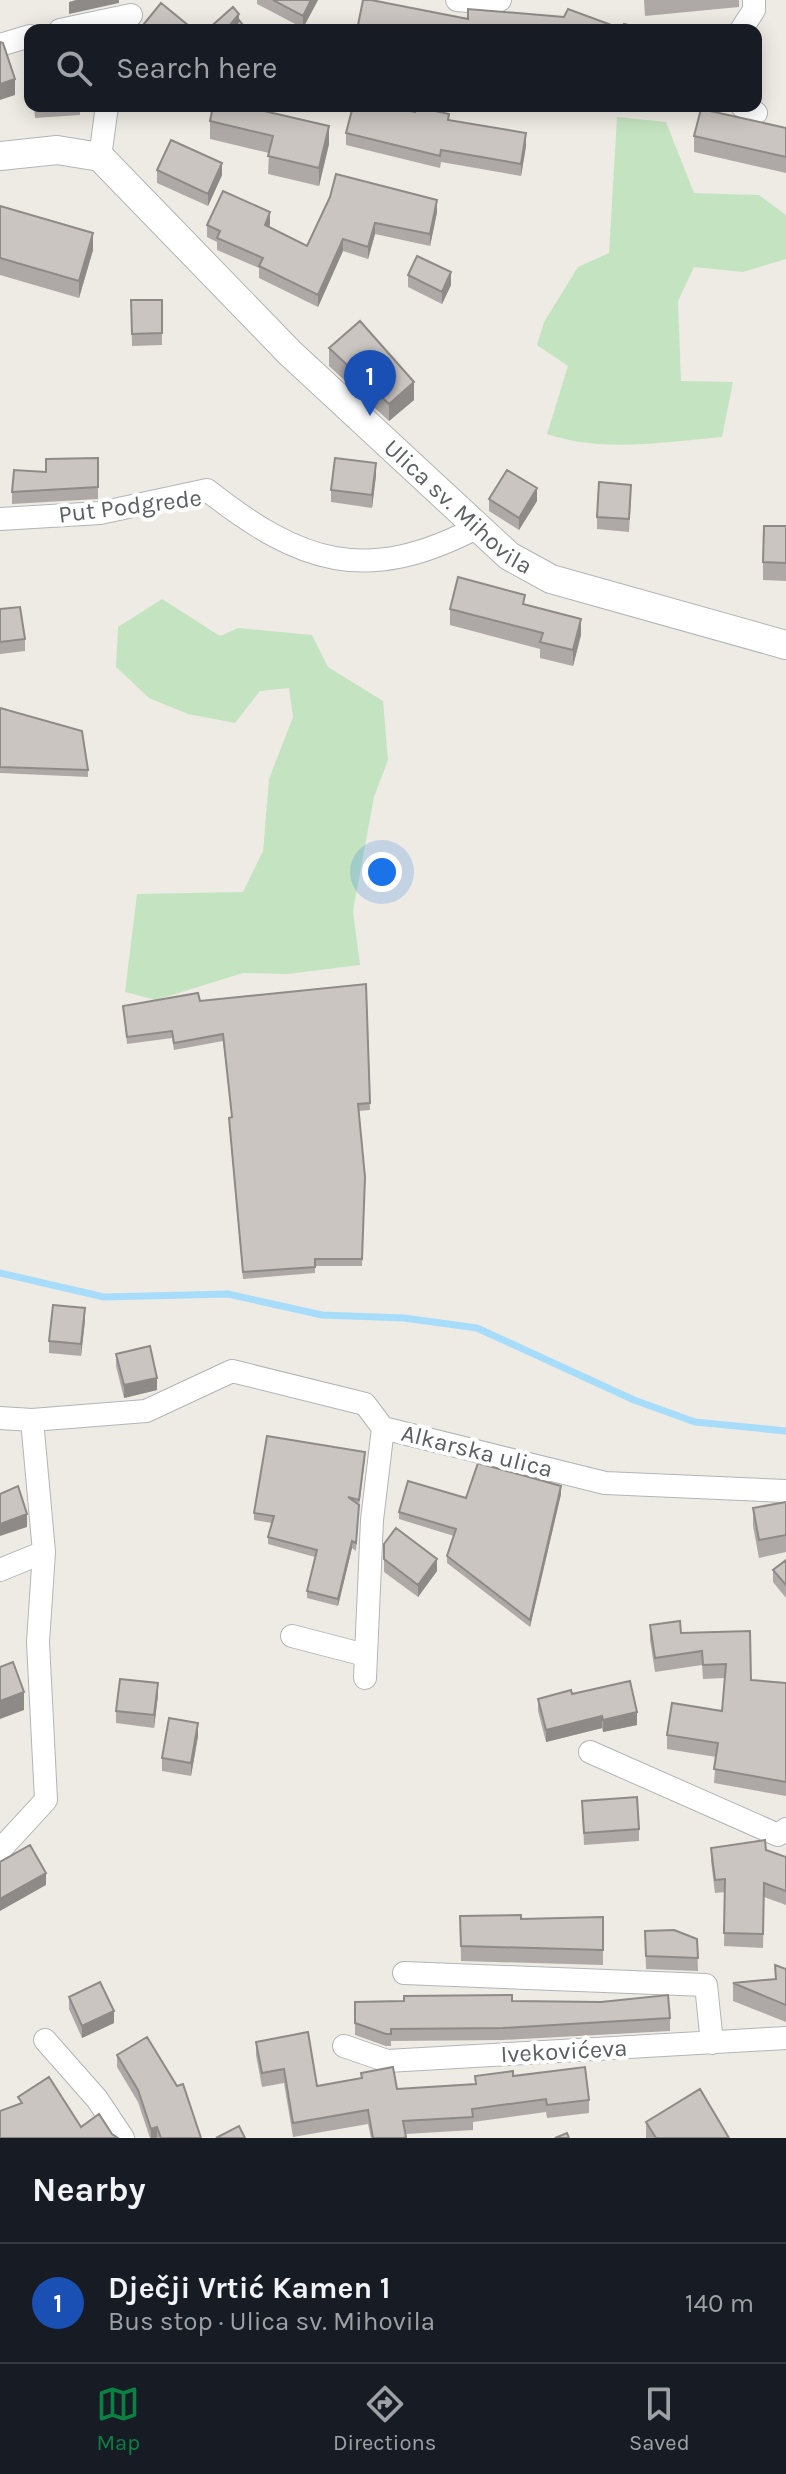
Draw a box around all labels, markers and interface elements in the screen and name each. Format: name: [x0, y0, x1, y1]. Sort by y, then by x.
search box: [24, 24, 762, 112]
icon: search: [52, 46, 96, 90]
text: Search here: [116, 50, 277, 86]
pin: 1: [344, 350, 396, 416]
street label: Ulica sv. Mihovila: [378, 433, 537, 580]
street label: Put Podgrede: [57, 483, 203, 529]
your location: [362, 852, 402, 892]
street label: Alkarska ulica: [398, 1419, 556, 1483]
street label: Ivekovićeva: [500, 2034, 628, 2068]
text: Nearby: [32, 2170, 146, 2210]
text: Dječji Vrtić Kamen 1: [108, 2270, 390, 2306]
text: 1: [53, 2288, 63, 2319]
text: 140 m: [685, 2288, 754, 2319]
text: Bus stop · Ulica sv. Mihovila: [108, 2306, 435, 2337]
tab: Map: [96, 2382, 140, 2456]
tab: Directions: [333, 2382, 436, 2456]
tab: Saved: [629, 2382, 690, 2456]

